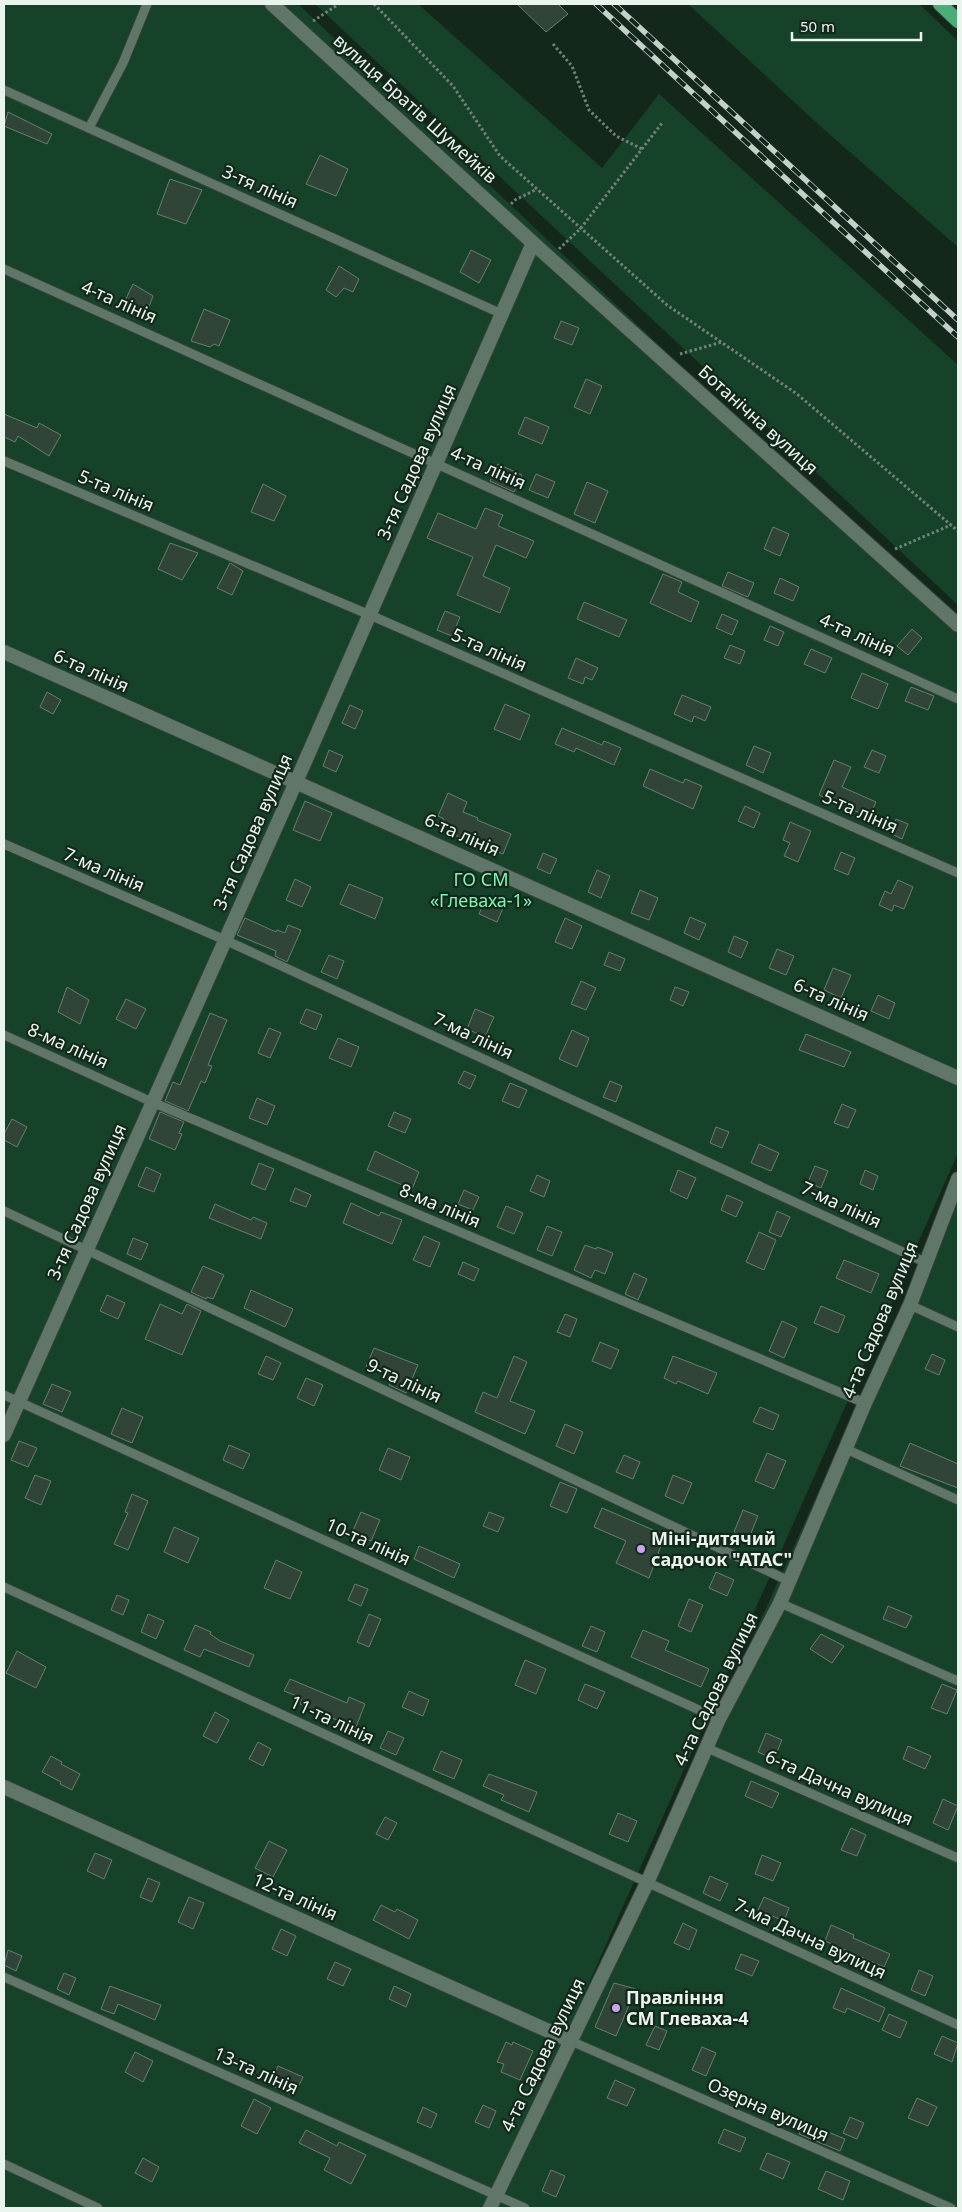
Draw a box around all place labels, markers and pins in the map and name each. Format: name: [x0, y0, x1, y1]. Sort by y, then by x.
place label: Міні-дитячий садочок "АТАС": [651, 1526, 792, 1571]
marker: Міні-дитячий садочок "АТАС": [635, 1543, 647, 1555]
place label: Правління СМ Глеваха-4: [626, 1985, 749, 2030]
marker: Правління СМ Глеваха-4: [610, 2002, 622, 2014]

